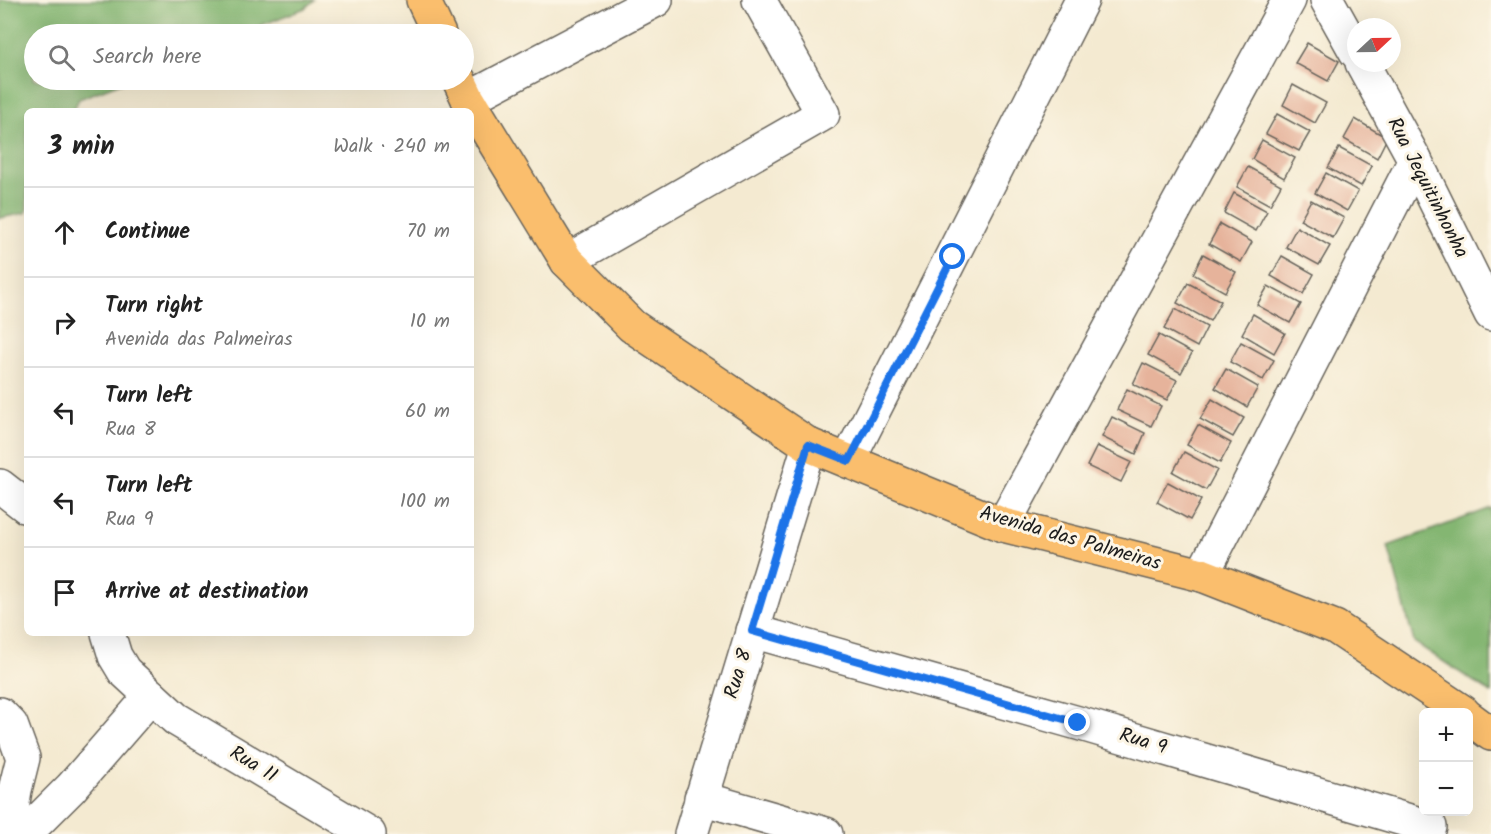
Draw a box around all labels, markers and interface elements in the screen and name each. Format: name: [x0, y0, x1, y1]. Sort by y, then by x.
north arrow: [1347, 18, 1401, 72]
search box: [24, 24, 474, 90]
text: Search here: [93, 40, 201, 75]
icon: search: [45, 41, 78, 74]
street label: Rua Jequitinhonha: [1378, 112, 1476, 264]
text: 3 min: [48, 126, 115, 168]
text: Walk · 240 m: [333, 131, 450, 163]
text: Continue: [105, 215, 190, 250]
icon: ahead: [48, 216, 81, 249]
text: 70 m: [407, 216, 450, 248]
route start: [939, 243, 965, 269]
text: Turn right: [105, 289, 203, 324]
icon: right: [48, 306, 81, 339]
text: 10 m: [410, 306, 450, 338]
text: Avenida das Palmeiras: [105, 324, 293, 356]
text: Turn left: [105, 379, 192, 414]
icon: left: [48, 396, 81, 429]
text: 60 m: [405, 396, 450, 428]
text: Rua 8: [105, 414, 156, 446]
text: Turn left: [105, 469, 192, 504]
icon: left: [48, 486, 81, 519]
text: 100 m: [400, 486, 450, 518]
street label: Avenida das Palmeiras: [975, 498, 1165, 580]
text: Rua 9: [105, 504, 153, 536]
text: Arrive at destination: [105, 575, 308, 610]
icon: arrive: [48, 576, 81, 609]
street label: Rua 8: [716, 644, 762, 703]
map controls: [1419, 708, 1473, 816]
button: +: [1419, 708, 1473, 762]
route end: [1064, 709, 1090, 735]
street label: Rua 9: [1115, 720, 1171, 764]
street label: Rua 11: [223, 738, 283, 792]
button: −: [1419, 762, 1473, 816]

